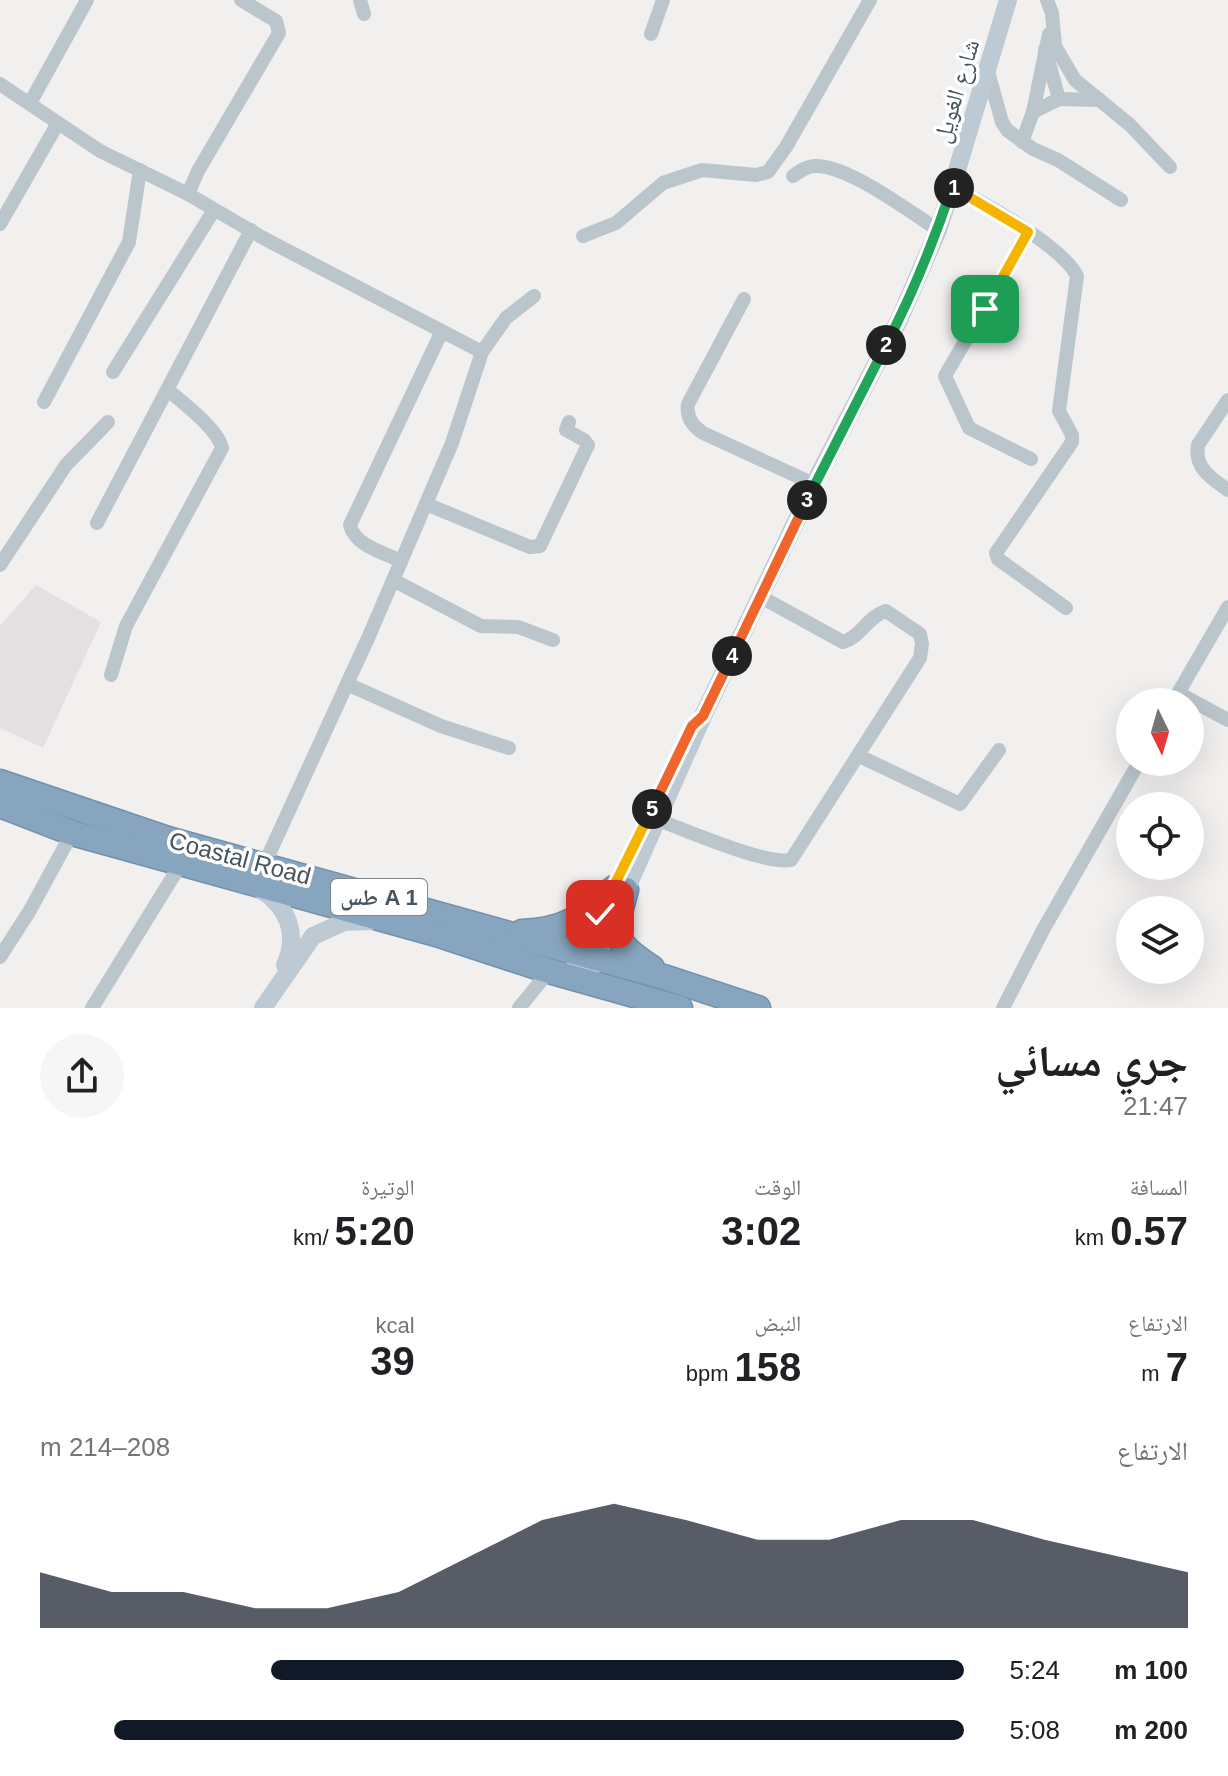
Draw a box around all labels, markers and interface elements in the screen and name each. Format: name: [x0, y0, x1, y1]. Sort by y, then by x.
street label: شارع الغويل: [927, 36, 986, 147]
pin: 1: [934, 168, 974, 208]
text: 1: [948, 175, 960, 200]
pin: [951, 275, 1019, 343]
icon: arrive: [963, 287, 1007, 331]
pin: 2: [866, 325, 906, 365]
text: 2: [880, 332, 892, 357]
pin: 3: [787, 480, 827, 520]
text: 3: [801, 487, 813, 512]
pin: 4: [712, 636, 752, 676]
text: 4: [726, 643, 738, 668]
north arrow: [1116, 688, 1204, 776]
map controls: [1116, 688, 1204, 984]
pin: 5: [632, 789, 672, 829]
button: locate: [1116, 792, 1204, 880]
text: 5: [646, 796, 658, 821]
street label: Coastal Road: [166, 826, 314, 890]
road number: طس A 1: [331, 879, 427, 915]
pin: [566, 880, 634, 948]
icon: check: [578, 892, 622, 936]
button: layers: [1116, 896, 1204, 984]
button: share: [40, 1034, 124, 1118]
text: جري مسائي: [995, 1036, 1188, 1085]
text: 21:47: [1123, 1091, 1188, 1121]
text: الوتيرة: [361, 1175, 415, 1200]
text: الوقت: [754, 1175, 801, 1200]
text: المسافة: [1130, 1175, 1188, 1200]
text: 5:20: [335, 1209, 415, 1253]
text: 3:02: [721, 1209, 801, 1253]
text: 0.57: [1110, 1209, 1188, 1253]
text: /km: [293, 1225, 335, 1250]
text: km: [1075, 1225, 1110, 1250]
text: النبض: [754, 1311, 801, 1336]
text: الارتفاع: [1128, 1311, 1188, 1336]
text: kcal: [376, 1313, 415, 1338]
text: 39: [370, 1339, 415, 1383]
text: 158: [735, 1345, 801, 1389]
text: 7: [1166, 1345, 1188, 1389]
text: bpm: [686, 1361, 735, 1386]
text: m: [1141, 1361, 1166, 1386]
text: 208–214 m: [40, 1432, 170, 1462]
text: الارتفاع: [1117, 1436, 1188, 1466]
text: 5:24: [1009, 1655, 1060, 1685]
text: 100 m: [1114, 1655, 1188, 1685]
text: 5:08: [1009, 1715, 1060, 1745]
text: 200 m: [1114, 1715, 1188, 1745]

